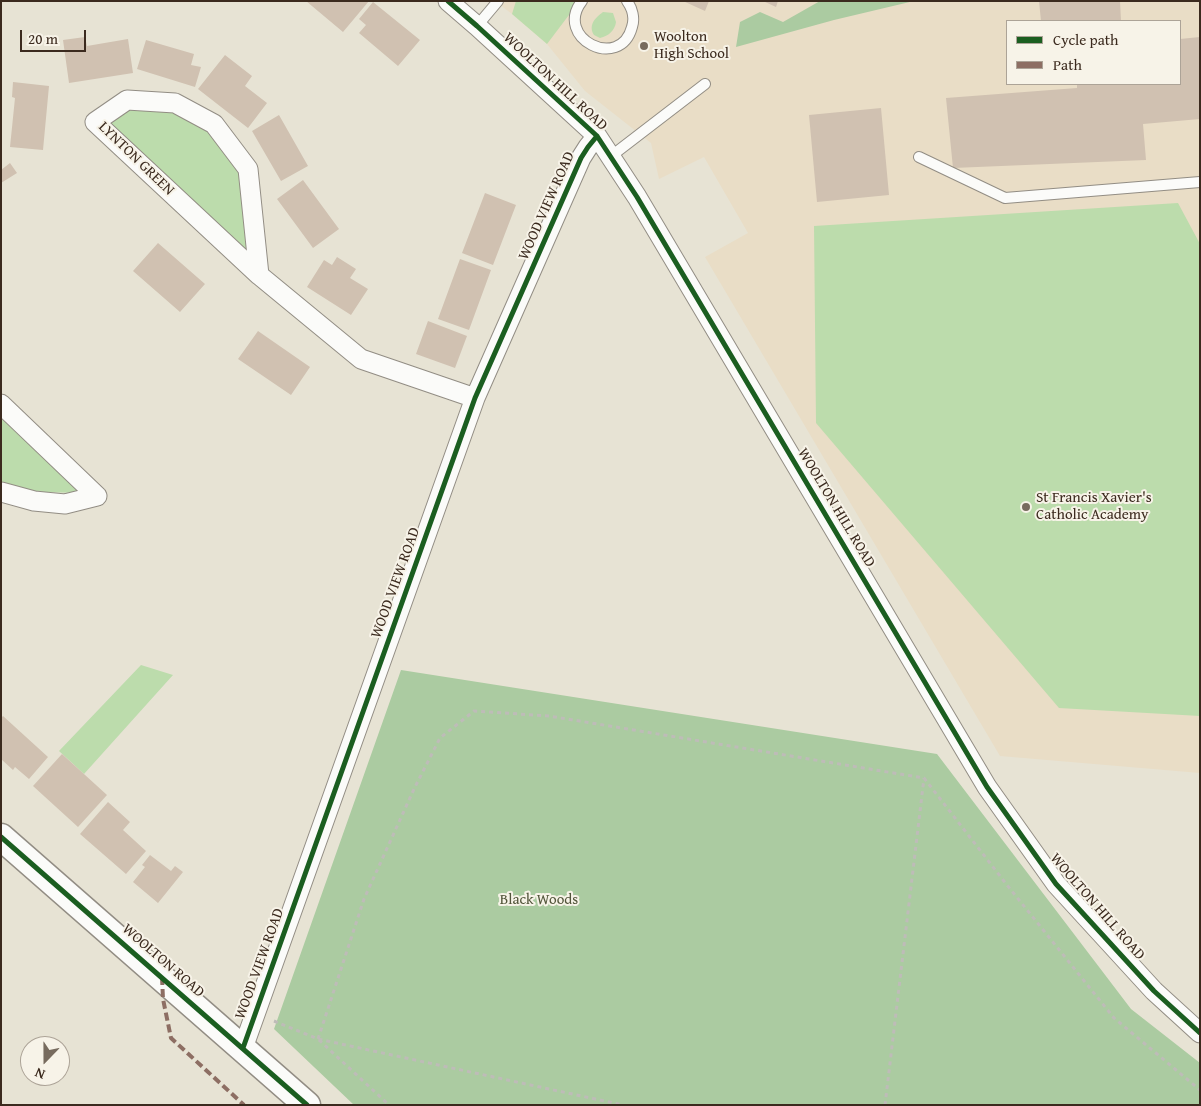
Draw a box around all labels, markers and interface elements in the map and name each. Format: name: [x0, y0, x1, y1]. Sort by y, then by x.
scale bar: [22, 20, 89, 52]
legend: [1006, 20, 1181, 85]
text: 20 m: [28, 28, 58, 49]
place label: Woolton High School: [654, 28, 729, 63]
street label: WOOLTON HILL ROAD: [499, 29, 611, 135]
text: Cycle path: [1053, 29, 1119, 50]
marker: Woolton High School: [638, 40, 650, 52]
text: Path: [1053, 54, 1082, 75]
street label: LYNTON GREEN: [94, 118, 178, 200]
street label: WOOD VIEW ROAD: [515, 149, 579, 263]
street label: WOOLTON HILL ROAD: [793, 445, 879, 571]
place label: St Francis Xavier's Catholic Academy: [1036, 489, 1152, 524]
marker: St Francis Xavier's Catholic Academy: [1020, 501, 1032, 513]
street label: WOOD VIEW ROAD: [368, 525, 424, 641]
street label: WOOLTON HILL ROAD: [1046, 850, 1148, 964]
park label: Black Woods: [500, 891, 578, 909]
street label: WOOD VIEW ROAD: [232, 906, 288, 1022]
street label: WOOLTON ROAD: [118, 920, 208, 1002]
north arrow: [20, 1036, 70, 1086]
text: N: [32, 1063, 48, 1085]

